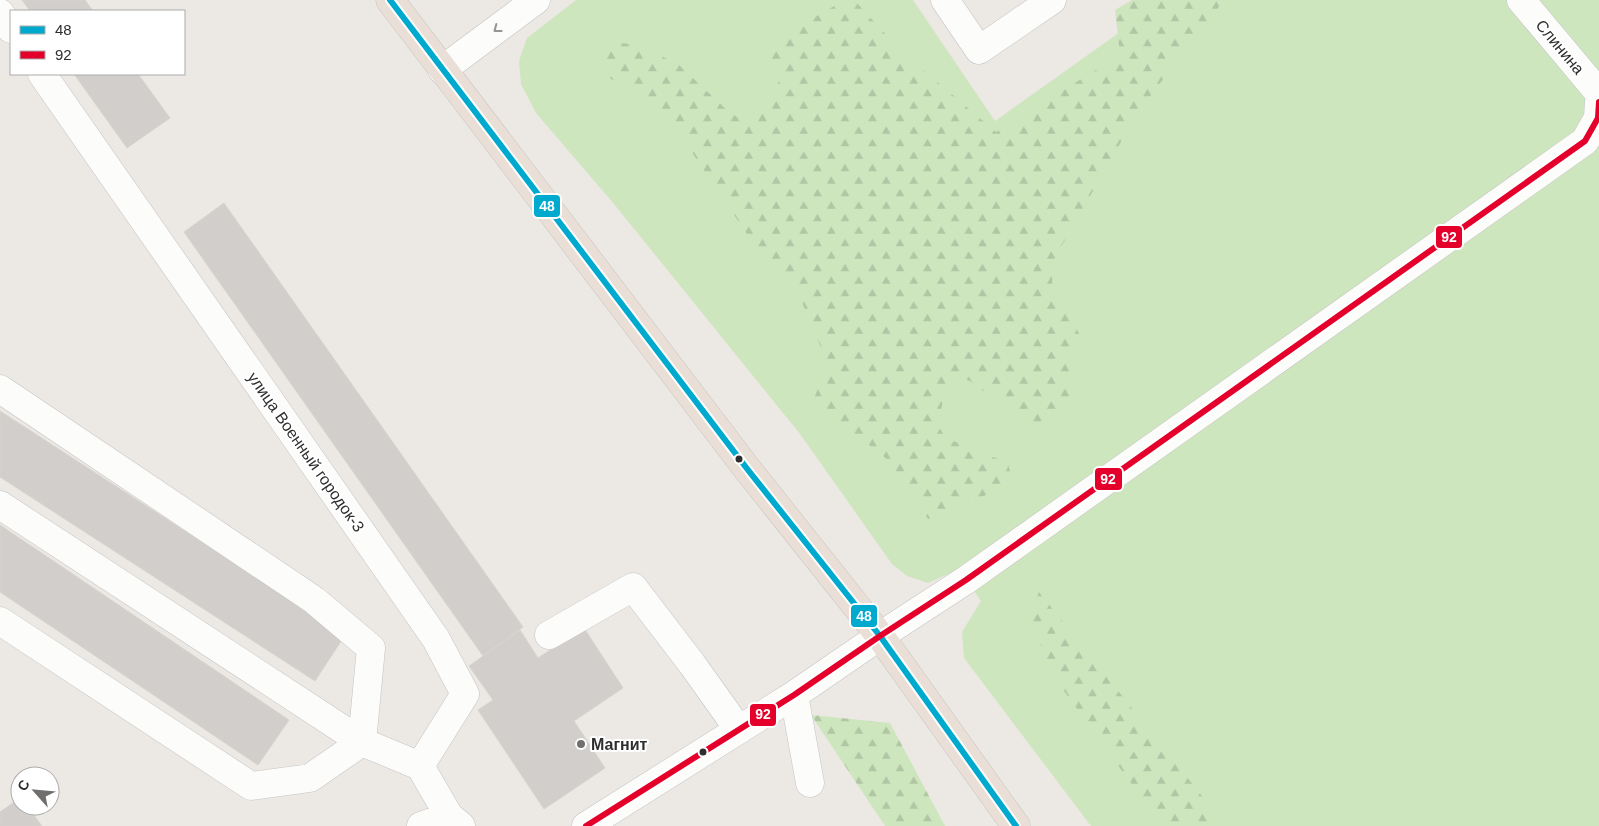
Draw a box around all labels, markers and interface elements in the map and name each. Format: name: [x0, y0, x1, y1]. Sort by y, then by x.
legend: [10, 10, 185, 75]
street label: Слинина: [1532, 17, 1588, 78]
text: 48: [55, 21, 72, 38]
one-way arrow: [494, 24, 503, 32]
text: 92: [55, 46, 72, 63]
line badge: 48: [533, 194, 561, 218]
text: 48: [539, 198, 555, 214]
line badge: 92: [1435, 225, 1463, 249]
text: 92: [1441, 229, 1457, 245]
street label: улица Военный городок-3: [244, 369, 368, 535]
unlabelled marker: [734, 454, 744, 464]
line badge: 92: [1094, 467, 1123, 491]
text: 92: [1100, 471, 1116, 487]
line badge: 48: [850, 604, 878, 628]
text: 48: [856, 608, 872, 624]
line badge: 92: [749, 703, 777, 727]
text: 92: [755, 706, 771, 722]
place label: Магнит: [591, 736, 648, 753]
marker: Магнит: [575, 738, 587, 750]
unlabelled marker: [698, 747, 708, 757]
north arrow: [10, 766, 60, 816]
text: С: [14, 777, 33, 793]

